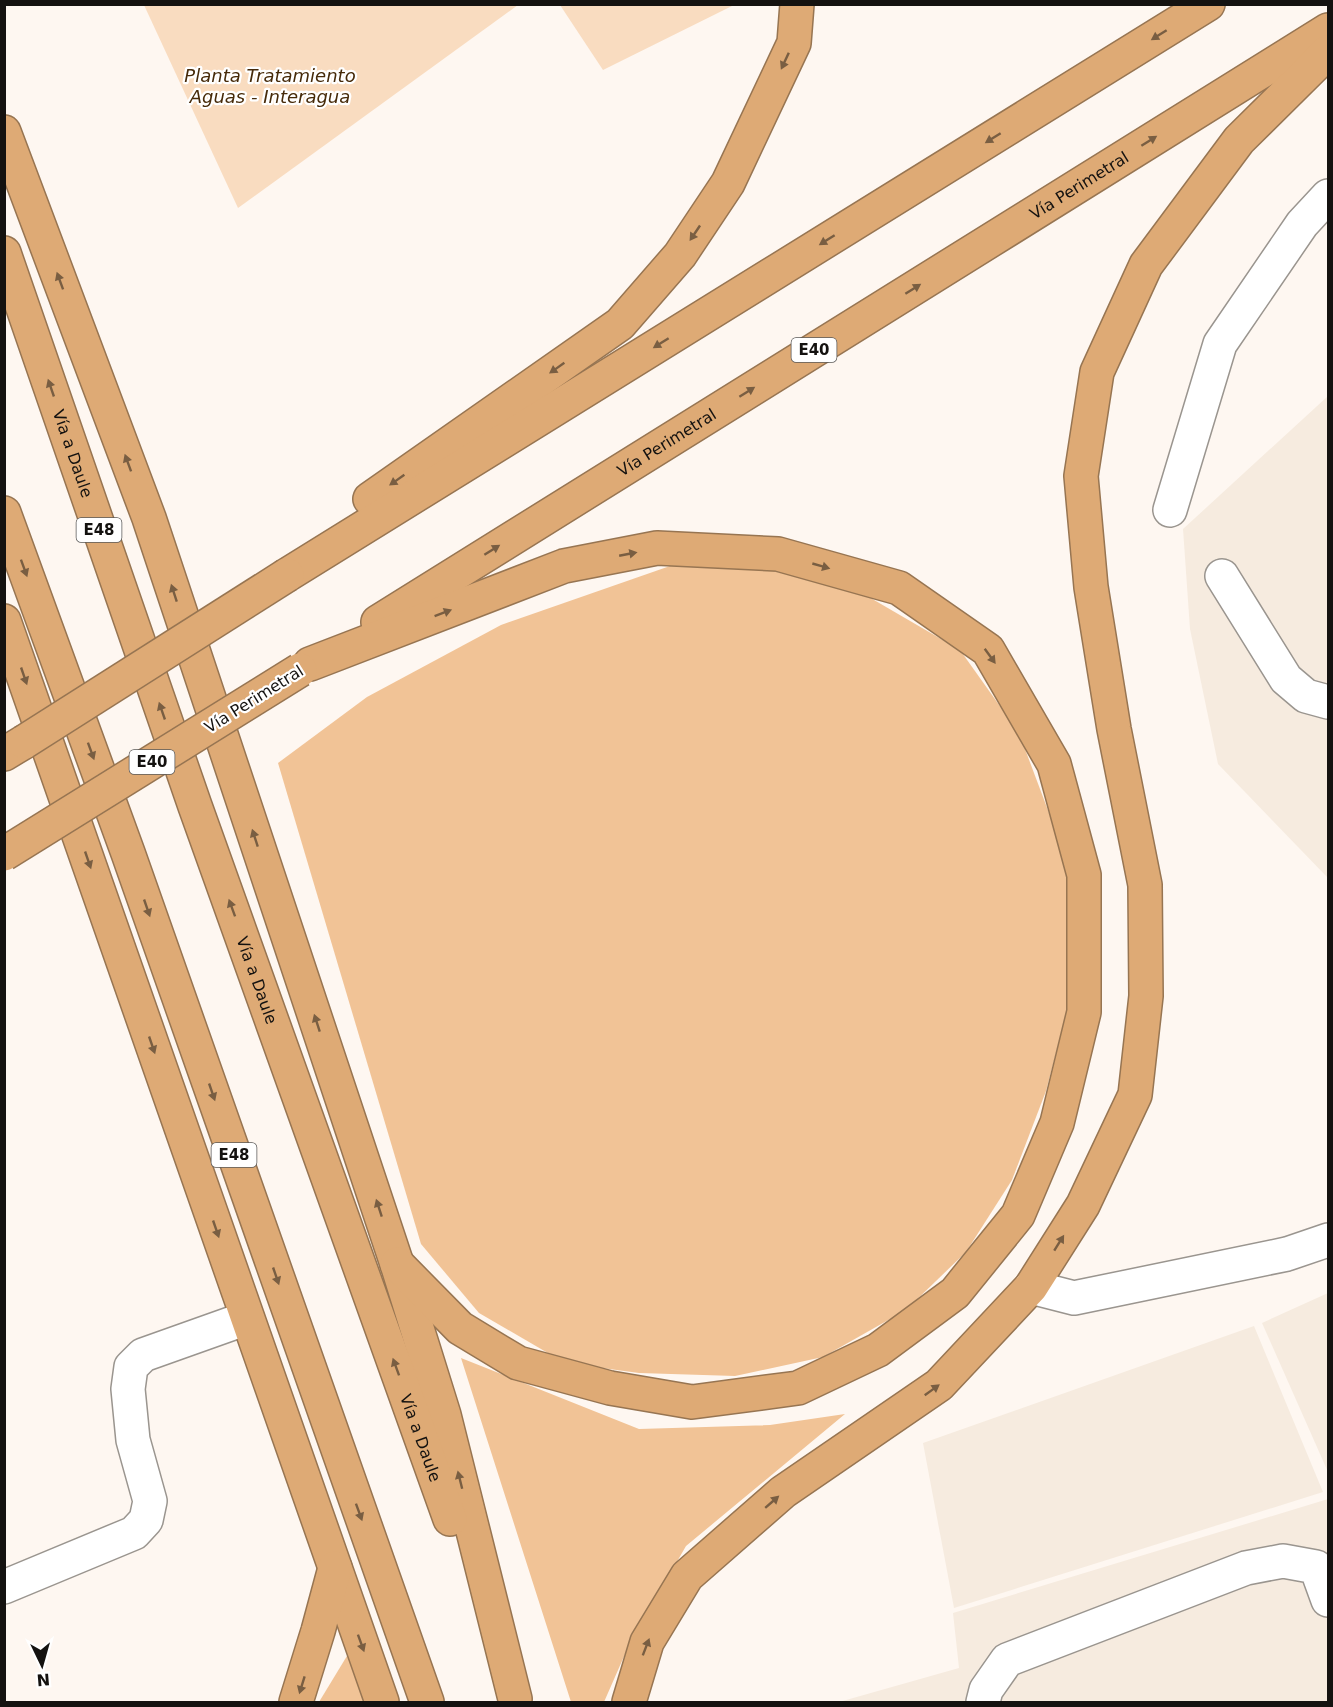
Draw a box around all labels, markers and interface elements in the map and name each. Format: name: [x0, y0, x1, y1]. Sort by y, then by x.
one-way arrow: [1151, 30, 1167, 41]
one-way arrow: [781, 53, 790, 70]
water label: Planta Tratamiento Aguas - Interagua: [184, 65, 356, 107]
one-way arrow: [985, 132, 1001, 143]
one-way arrow: [1141, 136, 1157, 147]
street label: Vía Perimetral: [1026, 147, 1132, 223]
one-way arrow: [690, 225, 701, 241]
one-way arrow: [819, 235, 835, 246]
one-way arrow: [55, 271, 65, 289]
one-way arrow: [904, 283, 921, 294]
one-way arrow: [653, 338, 669, 349]
road number: E40: [792, 338, 836, 362]
one-way arrow: [549, 362, 565, 373]
one-way arrow: [45, 379, 55, 397]
one-way arrow: [739, 386, 755, 397]
street label: Vía Perimetral: [614, 404, 719, 480]
street label: Vía a Daule: [49, 407, 97, 500]
one-way arrow: [123, 454, 133, 472]
one-way arrow: [390, 474, 406, 486]
road number: E48: [76, 518, 122, 542]
one-way arrow: [484, 545, 500, 556]
one-way arrow: [619, 549, 638, 558]
one-way arrow: [20, 559, 30, 577]
one-way arrow: [812, 562, 830, 572]
one-way arrow: [168, 584, 178, 602]
one-way arrow: [434, 607, 452, 617]
one-way arrow: [984, 647, 996, 663]
street label: Vía Perimetral: [201, 661, 307, 737]
one-way arrow: [19, 667, 29, 685]
one-way arrow: [156, 702, 166, 720]
one-way arrow: [87, 742, 97, 760]
road number: E40: [130, 750, 174, 774]
one-way arrow: [250, 829, 260, 847]
one-way arrow: [83, 852, 93, 870]
one-way arrow: [143, 899, 153, 917]
one-way arrow: [226, 899, 236, 917]
street label: Vía a Daule: [233, 934, 282, 1027]
one-way arrow: [312, 1014, 321, 1032]
one-way arrow: [148, 1036, 157, 1054]
one-way arrow: [207, 1083, 217, 1101]
road number: E48: [212, 1143, 256, 1167]
one-way arrow: [373, 1199, 383, 1217]
one-way arrow: [212, 1220, 222, 1238]
one-way arrow: [1053, 1235, 1064, 1251]
one-way arrow: [272, 1267, 282, 1285]
one-way arrow: [391, 1358, 401, 1376]
one-way arrow: [924, 1384, 939, 1396]
street label: Vía a Daule: [397, 1391, 445, 1484]
one-way arrow: [454, 1470, 464, 1489]
one-way arrow: [764, 1496, 779, 1509]
one-way arrow: [355, 1503, 365, 1521]
one-way arrow: [357, 1634, 367, 1652]
north arrow: [12, 1635, 72, 1695]
one-way arrow: [642, 1638, 652, 1656]
text: N: [36, 1669, 51, 1689]
one-way arrow: [297, 1676, 306, 1694]

